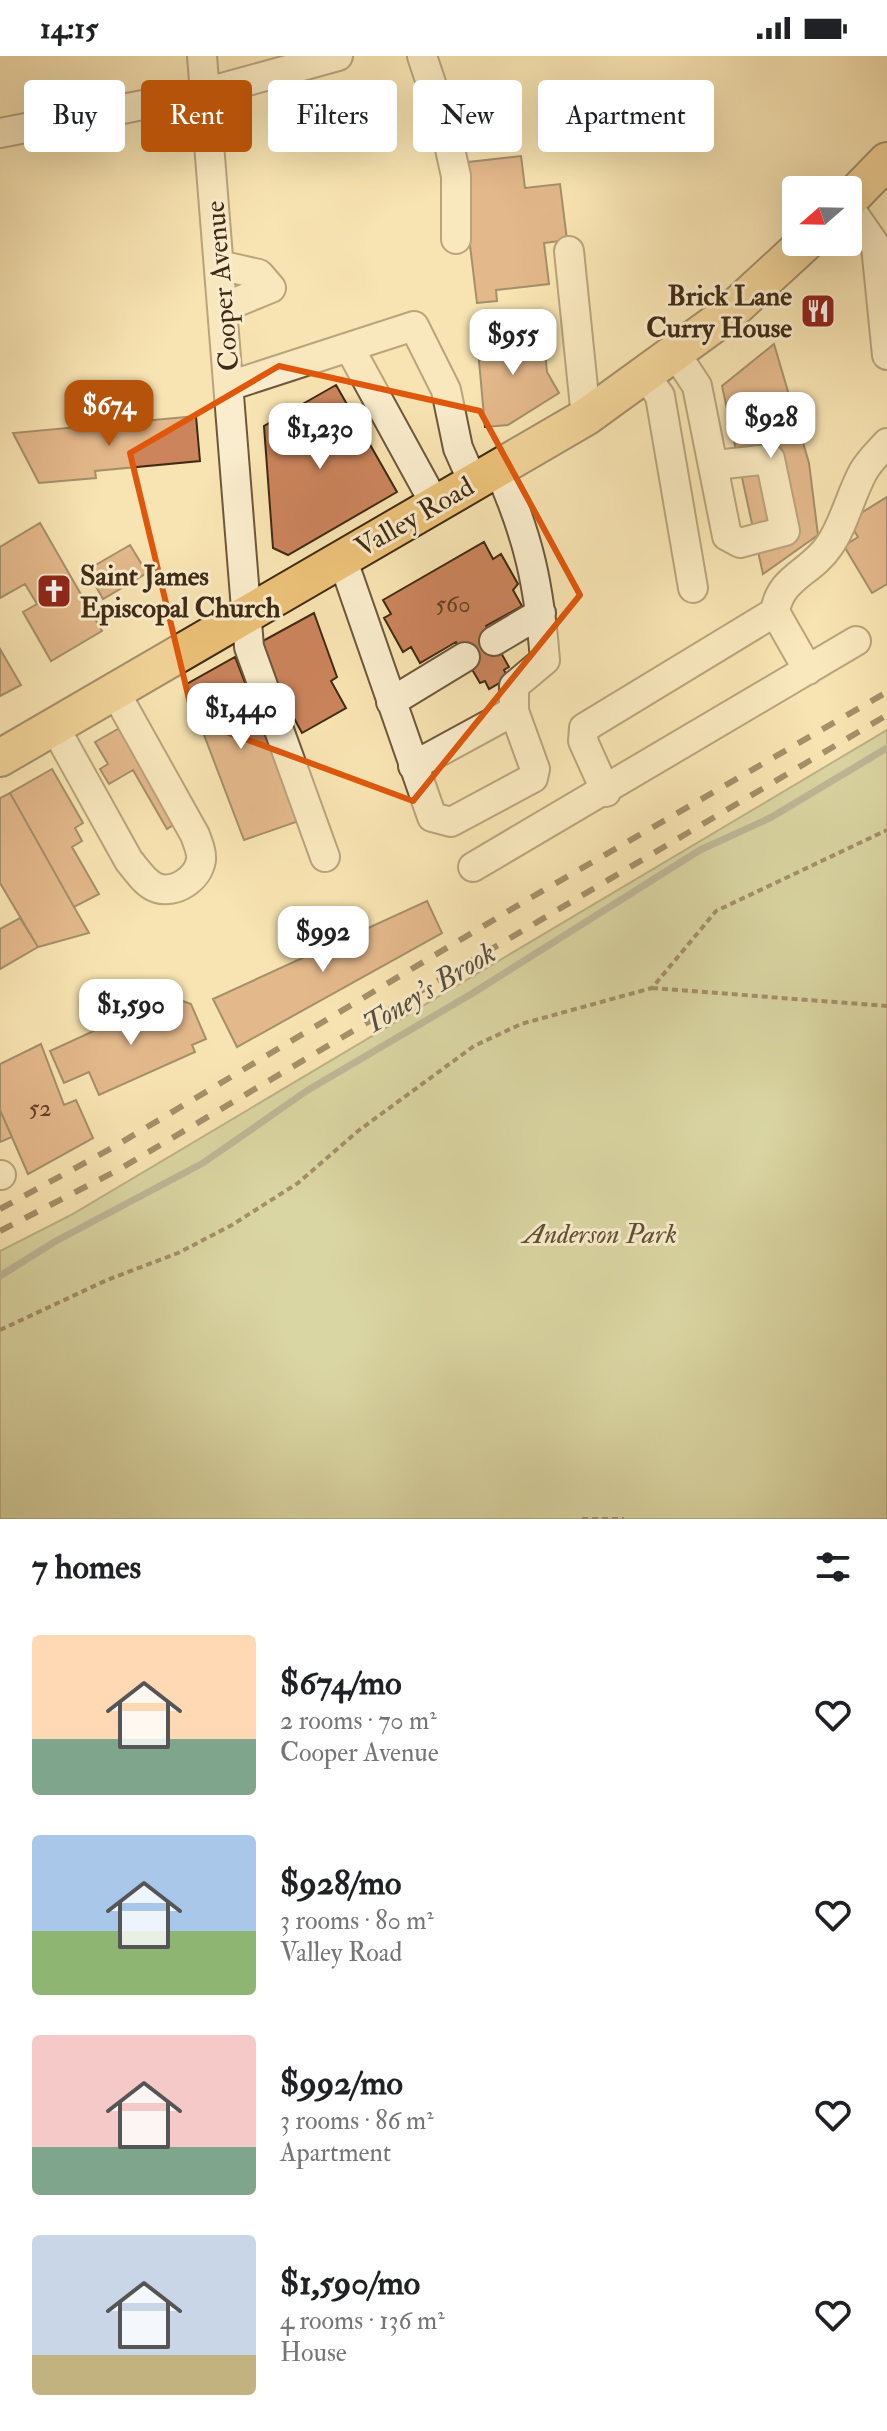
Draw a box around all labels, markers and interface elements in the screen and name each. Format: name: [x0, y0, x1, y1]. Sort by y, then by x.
text: 14:15: [40, 10, 98, 47]
chip: Buy: [24, 80, 125, 152]
chip: Rent: [141, 80, 252, 152]
chip: Filters: [268, 80, 397, 152]
chip: New: [413, 80, 522, 152]
chip: Apartment: [538, 80, 714, 152]
north arrow: [782, 176, 862, 256]
map controls: [782, 176, 862, 256]
street label: Cooper Avenue: [198, 199, 247, 372]
place label: Brick Lane Curry House: [646, 279, 792, 346]
restaurant icon: Brick Lane Curry House: [799, 292, 837, 330]
pin: $955: [466, 309, 560, 377]
text: $955: [488, 319, 538, 351]
pin: $674: [62, 380, 156, 448]
text: $674: [82, 390, 136, 422]
pin: $928: [724, 392, 818, 460]
text: $928: [744, 402, 798, 434]
pin: $1,230: [255, 403, 385, 471]
text: $1,230: [287, 413, 353, 445]
street label: Valley Road: [349, 469, 481, 565]
place label: Saint James Episcopal Church: [80, 559, 281, 626]
church icon: Saint James Episcopal Church: [35, 572, 73, 610]
house number: 560: [436, 589, 470, 620]
pin: $1,440: [176, 683, 306, 751]
text: $1,440: [205, 693, 277, 725]
pin: $992: [276, 906, 370, 974]
text: $992: [296, 916, 350, 948]
water label: Toney's Brook: [356, 934, 502, 1043]
pin: $1,590: [66, 979, 196, 1047]
text: $1,590: [97, 989, 165, 1021]
house number: 52: [29, 1093, 51, 1124]
park label: Anderson Park: [520, 1217, 677, 1252]
icon: filters: [811, 1545, 855, 1589]
text: 7 homes: [32, 1546, 141, 1589]
text: $674/mo: [280, 1662, 402, 1705]
icon: home: [96, 1667, 192, 1763]
icon: heart: [811, 1693, 855, 1737]
text: 2 rooms · 70 m²: [280, 1705, 437, 1737]
text: Cooper Avenue: [280, 1737, 439, 1769]
text: $928/mo: [280, 1862, 401, 1905]
icon: home: [96, 1867, 192, 1963]
icon: heart: [811, 1893, 855, 1937]
text: 3 rooms · 80 m²: [280, 1905, 434, 1937]
text: Valley Road: [280, 1937, 402, 1969]
text: $992/mo: [280, 2062, 403, 2105]
icon: home: [96, 2067, 192, 2163]
icon: heart: [811, 2093, 855, 2137]
text: 3 rooms · 86 m²: [280, 2105, 434, 2137]
text: Apartment: [280, 2137, 391, 2169]
text: $1,590/mo: [280, 2262, 420, 2305]
icon: home: [96, 2267, 192, 2363]
icon: heart: [811, 2293, 855, 2337]
text: 4 rooms · 136 m²: [280, 2305, 445, 2337]
text: House: [280, 2337, 347, 2369]

